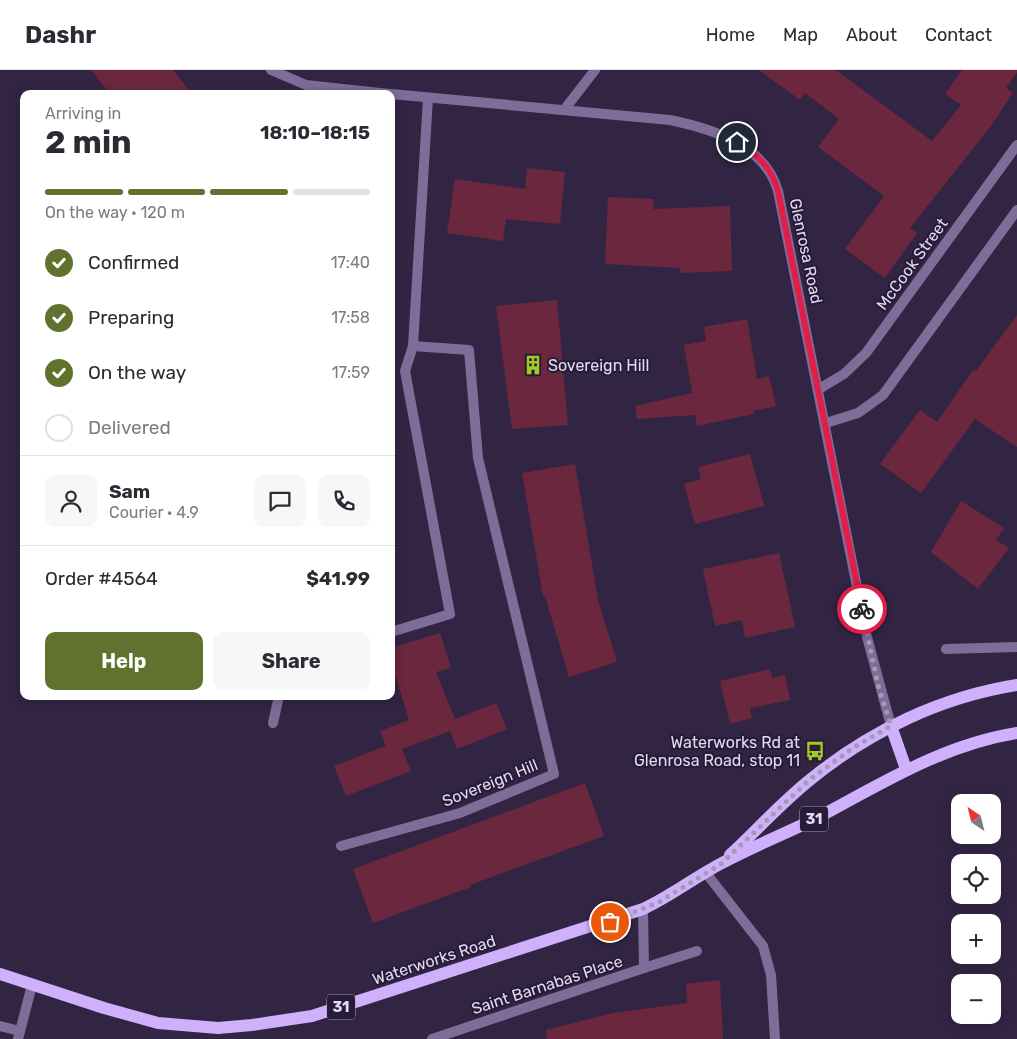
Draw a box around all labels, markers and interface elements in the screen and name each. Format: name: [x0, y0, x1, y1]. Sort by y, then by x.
text: Dashr: [25, 21, 96, 49]
text: Home: [706, 24, 755, 46]
text: Map: [783, 24, 818, 46]
text: About: [846, 24, 897, 46]
text: Contact: [925, 24, 992, 46]
text: Arriving in: [45, 104, 121, 123]
text: 18:10–18:15: [260, 121, 370, 144]
pin: [716, 121, 758, 163]
text: 2 min: [45, 123, 132, 161]
icon: home: [723, 128, 751, 156]
street label: Glenrosa Road: [786, 197, 826, 305]
text: On the way · 120 m: [45, 203, 185, 222]
street label: McCook Street: [872, 214, 952, 314]
icon: check: [45, 249, 73, 277]
text: Confirmed: [88, 251, 179, 274]
text: 17:40: [331, 253, 370, 272]
icon: check: [45, 304, 73, 332]
text: Preparing: [88, 306, 174, 329]
text: 17:58: [331, 308, 370, 327]
building icon: Sovereign Hill: [522, 354, 544, 376]
place label: Sovereign Hill: [548, 356, 649, 375]
icon: check: [45, 359, 73, 387]
text: On the way: [88, 361, 186, 384]
text: 17:59: [332, 363, 370, 382]
text: Delivered: [88, 416, 171, 439]
button: person: [45, 475, 97, 527]
button: chat: [254, 475, 306, 527]
button: phone: [318, 475, 370, 527]
text: Sam: [109, 480, 150, 503]
text: Courier · 4.9: [109, 503, 199, 522]
text: Order #4564: [45, 567, 158, 590]
text: $41.99: [306, 567, 370, 590]
courier: [837, 584, 887, 634]
icon: bike: [848, 595, 876, 623]
button: Help: [45, 632, 203, 690]
button: Share: [213, 632, 370, 690]
place label: Waterworks Rd at Glenrosa Road, stop 11: [634, 733, 800, 770]
bus stop icon: Waterworks Rd at Glenrosa Road, stop 11: [804, 740, 826, 762]
street label: Sovereign Hill: [439, 755, 541, 811]
north arrow: [951, 794, 1001, 844]
map controls: [951, 794, 1001, 1024]
road number: 31: [800, 806, 828, 832]
button: locate: [951, 854, 1001, 904]
pin: [589, 901, 631, 943]
icon: bag: [596, 908, 624, 936]
button: +: [951, 914, 1001, 964]
street label: Waterworks Road: [370, 931, 498, 989]
street label: Saint Barnabas Place: [469, 952, 625, 1018]
button: −: [951, 974, 1001, 1024]
road number: 31: [327, 994, 355, 1020]

